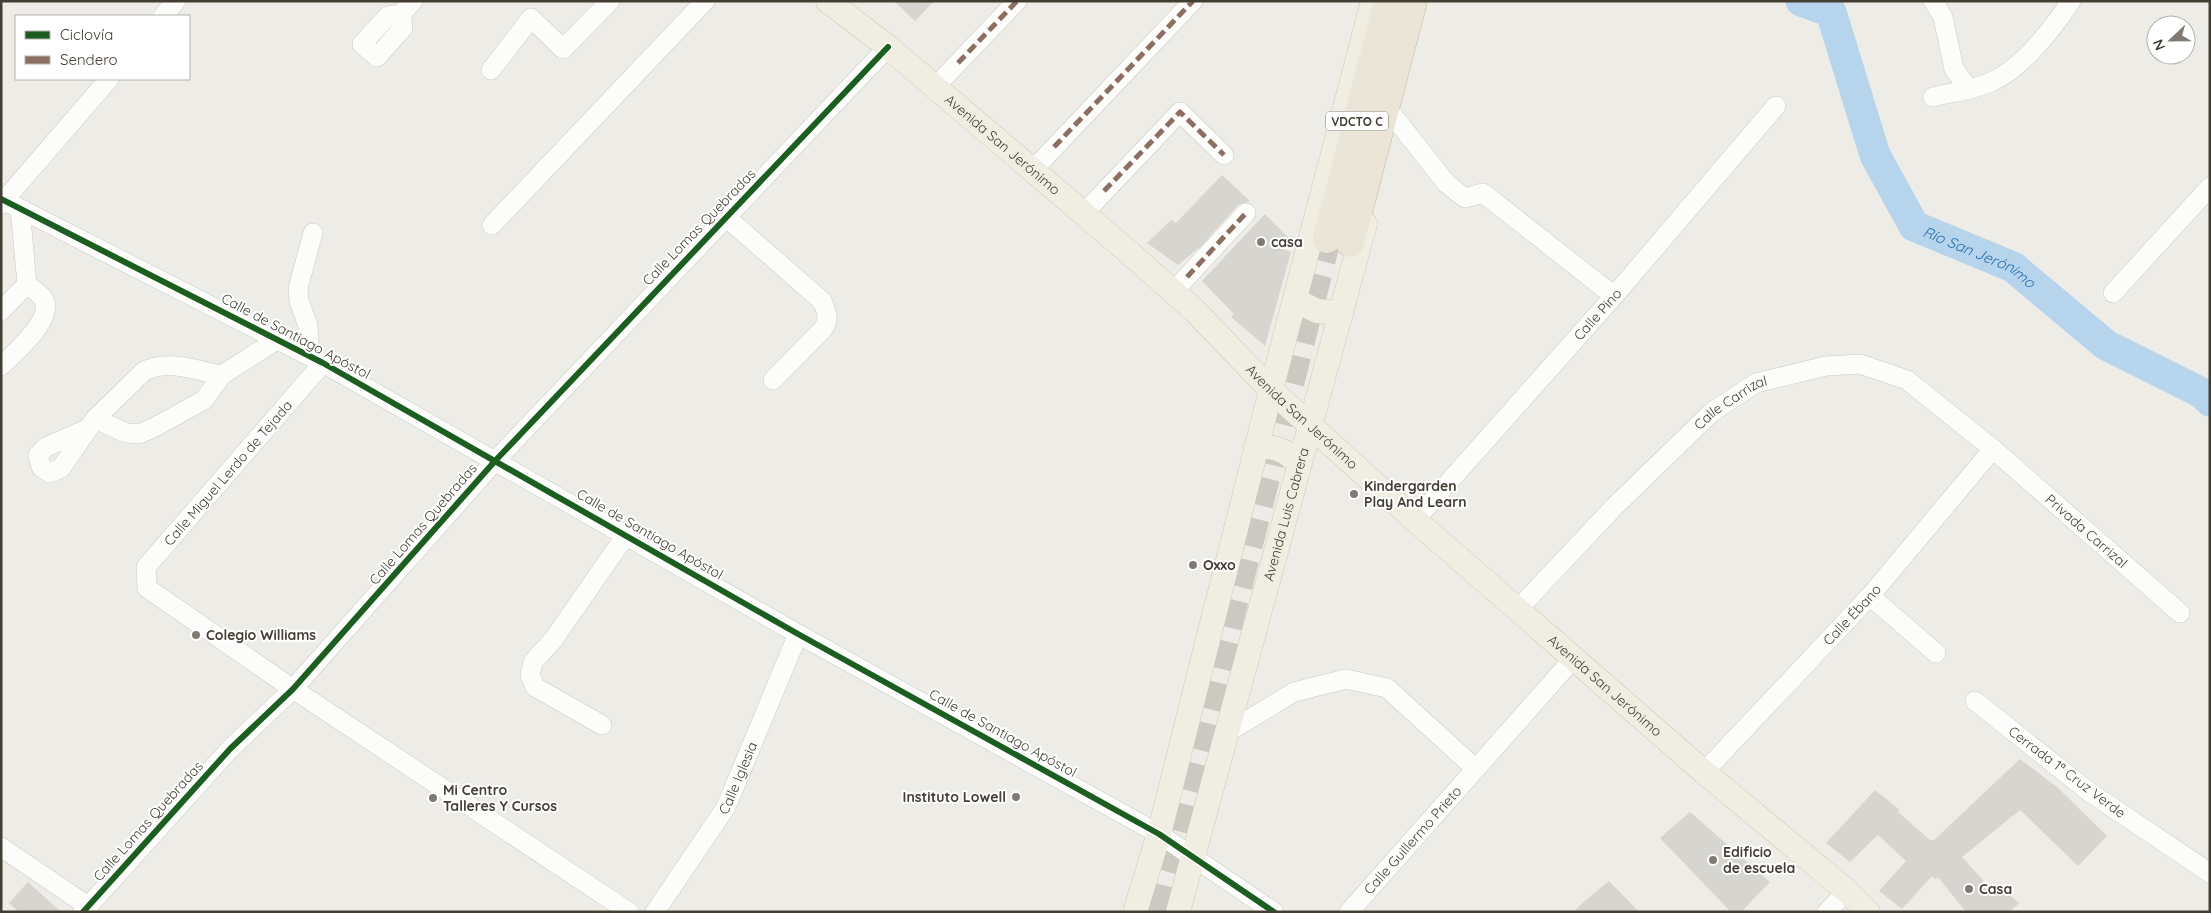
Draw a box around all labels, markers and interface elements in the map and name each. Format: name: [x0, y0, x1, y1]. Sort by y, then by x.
legend: [15, 15, 190, 80]
north arrow: [2146, 15, 2196, 65]
text: Ciclovía: [60, 25, 113, 44]
text: N: [2149, 37, 2169, 53]
text: Sendero: [60, 50, 118, 69]
street label: Avenida San Jerónimo: [941, 90, 1064, 199]
road number: VDCTO C: [1326, 112, 1388, 130]
street label: Calle Lomas Quebradas: [638, 165, 760, 289]
water label: Río San Jerónimo: [1920, 221, 2040, 292]
place label: casa: [1271, 233, 1303, 251]
marker: casa: [1255, 236, 1267, 248]
street label: Calle Pino: [1570, 285, 1626, 344]
street label: Calle de Santiago Apóstol: [218, 289, 374, 383]
street label: Avenida San Jerónimo: [1242, 361, 1362, 473]
street label: Calle Carrizal: [1690, 372, 1769, 434]
street label: Calle Miguel Lerdo de Tejada: [160, 396, 296, 550]
street label: Avenida Luis Cabrera: [1259, 446, 1313, 583]
street label: Calle Lomas Quebradas: [365, 459, 481, 589]
place label: Kindergarden Play And Learn: [1364, 477, 1467, 511]
street label: Calle de Santiago Apóstol: [574, 485, 726, 583]
marker: Kindergarden Play And Learn: [1348, 488, 1360, 500]
street label: Privada Carrizal: [2042, 490, 2131, 572]
place label: Oxxo: [1203, 556, 1236, 574]
marker: Oxxo: [1187, 559, 1199, 571]
street label: Calle Ébano: [1819, 581, 1885, 649]
place label: Colegio Williams: [206, 626, 316, 644]
marker: Colegio Williams: [190, 629, 202, 641]
street label: Avenida San Jerónimo: [1544, 631, 1666, 740]
street label: Calle de Santiago Apóstol: [926, 685, 1080, 781]
street label: Cerrada 1ª Cruz Verde: [2005, 722, 2129, 822]
street label: Calle Iglesia: [714, 739, 761, 818]
street label: Calle Lomas Quebradas: [89, 757, 207, 885]
place label: Mi Centro Talleres Y Cursos: [443, 781, 557, 815]
street label: Calle Guillermo Prieto: [1360, 782, 1465, 898]
place label: Instituto Lowell: [903, 788, 1006, 806]
marker: Instituto Lowell: [1010, 791, 1022, 803]
marker: Mi Centro Talleres Y Cursos: [427, 792, 439, 804]
place label: Edificio de escuela: [1723, 843, 1795, 877]
marker: Edificio de escuela: [1707, 854, 1719, 866]
place label: Casa: [1979, 880, 2012, 898]
marker: Casa: [1963, 883, 1975, 895]

